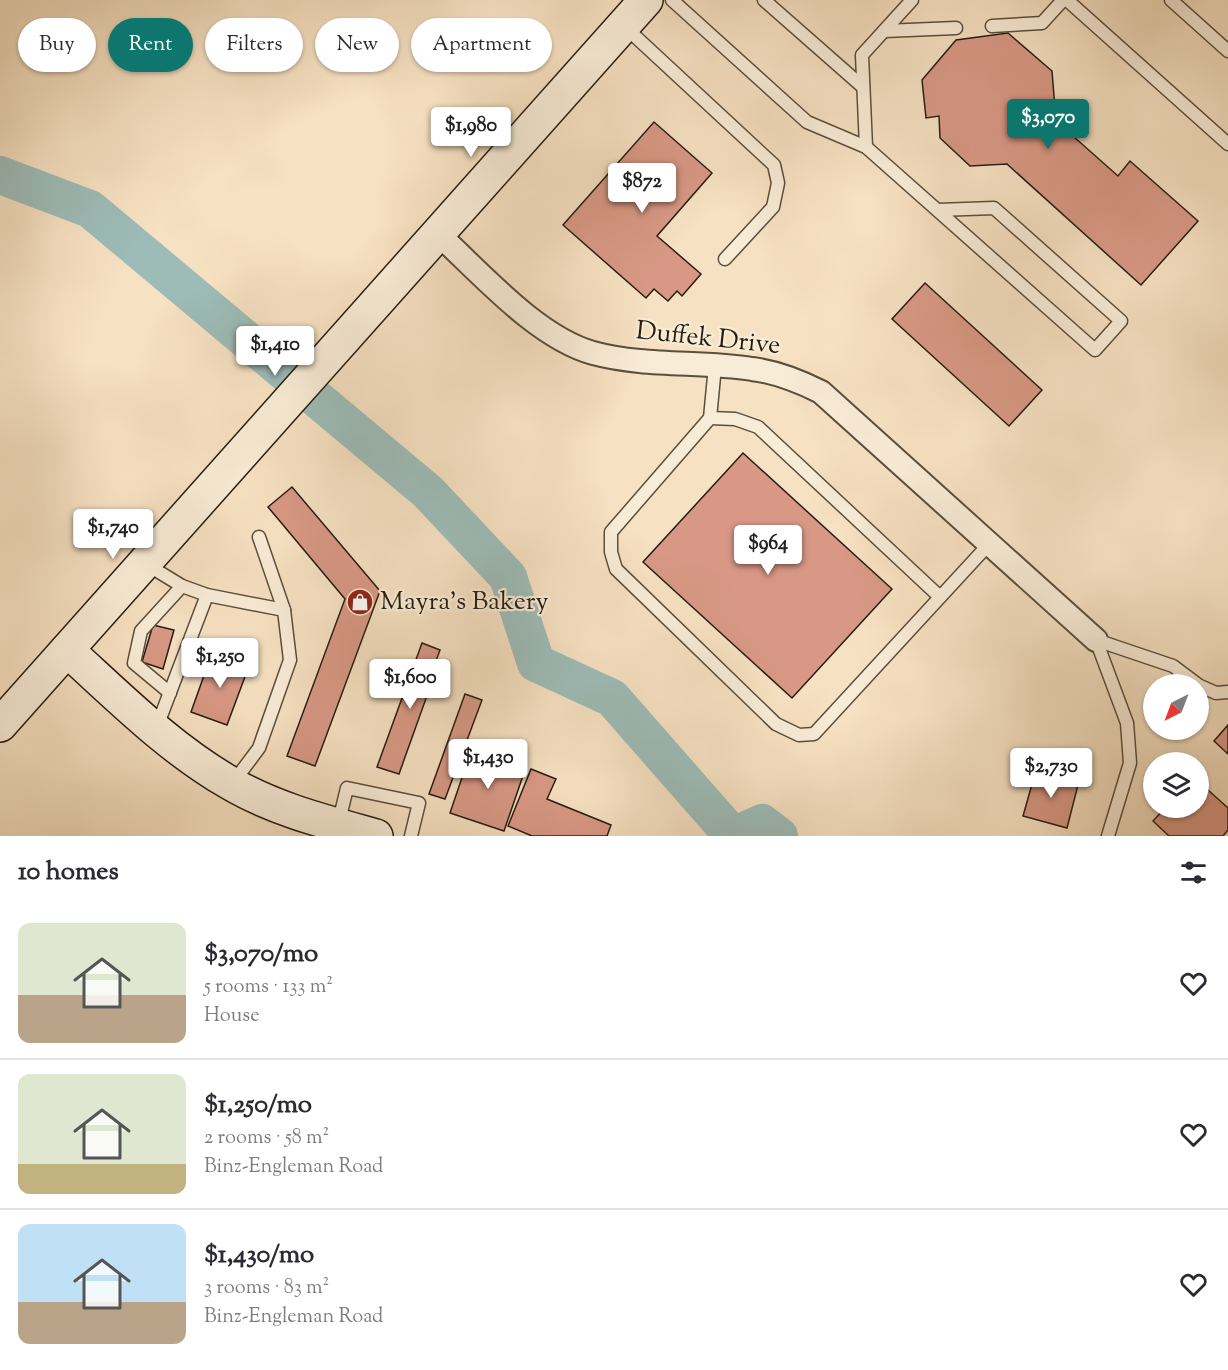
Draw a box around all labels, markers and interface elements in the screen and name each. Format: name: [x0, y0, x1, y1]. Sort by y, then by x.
chip: Buy: [18, 18, 96, 72]
chip: Rent: [108, 18, 193, 72]
chip: Filters: [205, 18, 303, 72]
chip: New: [315, 18, 399, 72]
chip: Apartment: [411, 18, 552, 72]
pin: $3,070: [999, 99, 1097, 150]
text: $3,070: [1021, 104, 1075, 133]
pin: $1,980: [422, 107, 520, 158]
text: $1,980: [445, 112, 497, 141]
pin: $872: [606, 163, 678, 214]
text: $872: [622, 168, 662, 197]
street label: Duffek Drive: [634, 313, 782, 365]
pin: $1,410: [226, 326, 324, 377]
text: $1,410: [250, 331, 300, 360]
pin: $1,740: [64, 509, 162, 560]
text: $1,740: [87, 514, 139, 543]
pin: $964: [732, 525, 804, 576]
text: $964: [748, 530, 788, 559]
place label: Mayra's Bakery: [380, 584, 549, 621]
shop icon: Mayra's Bakery: [345, 587, 375, 617]
pin: $1,250: [171, 638, 269, 689]
text: $1,250: [195, 643, 245, 672]
pin: $1,600: [361, 659, 459, 710]
text: $1,600: [383, 664, 437, 693]
north arrow: [1143, 674, 1209, 740]
map controls: [1143, 674, 1209, 818]
pin: $1,430: [439, 739, 537, 790]
text: $1,430: [462, 744, 514, 773]
pin: $2,730: [1002, 748, 1100, 799]
button: layers: [1143, 752, 1209, 818]
text: $2,730: [1024, 753, 1078, 782]
text: 10 homes: [18, 854, 119, 891]
icon: filters: [1177, 856, 1210, 889]
text: $3,070/mo: [204, 936, 318, 973]
icon: home: [66, 947, 138, 1019]
icon: heart: [1177, 967, 1210, 1000]
text: 5 rooms · 133 m²: [204, 973, 333, 1002]
text: House: [204, 1002, 259, 1031]
text: $1,250/mo: [204, 1087, 312, 1124]
icon: home: [66, 1098, 138, 1170]
icon: heart: [1177, 1118, 1210, 1151]
text: 2 rooms · 58 m²: [204, 1124, 329, 1153]
text: Binz-Engleman Road: [204, 1153, 383, 1182]
text: $1,430/mo: [204, 1237, 314, 1274]
icon: home: [66, 1248, 138, 1320]
icon: heart: [1177, 1268, 1210, 1301]
text: 3 rooms · 83 m²: [204, 1274, 329, 1303]
text: Binz-Engleman Road: [204, 1303, 383, 1332]

